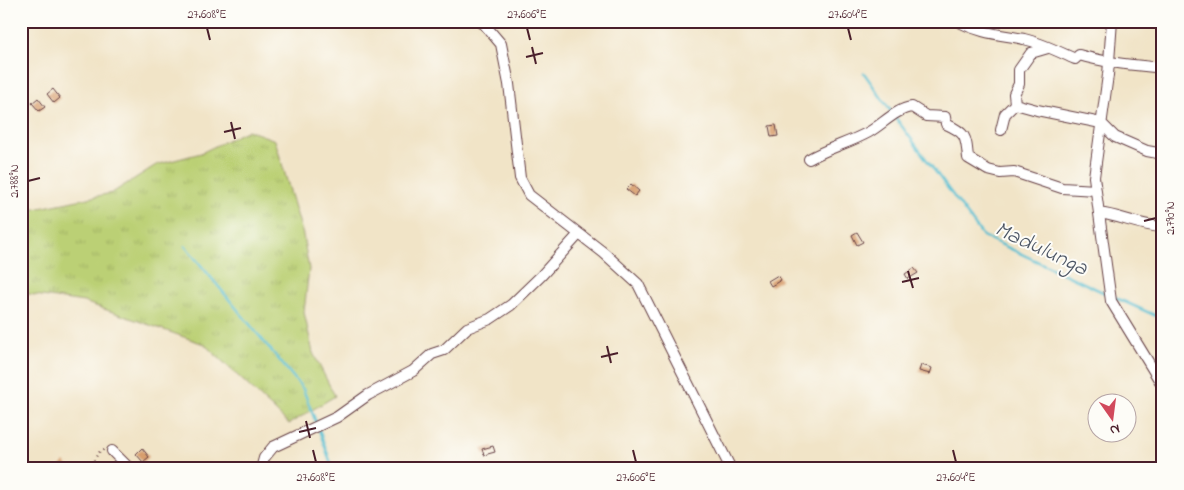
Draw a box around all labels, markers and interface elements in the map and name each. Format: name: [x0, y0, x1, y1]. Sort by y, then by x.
text: 27.608°E: [188, 6, 226, 24]
text: 27.606°E: [507, 6, 547, 24]
text: 27.604°E: [828, 6, 868, 24]
text: 2.788°N: [6, 164, 24, 198]
text: 2.790°N: [1162, 201, 1180, 235]
water label: Madulunga: [989, 214, 1093, 286]
north arrow: [1086, 392, 1136, 442]
text: N: [1108, 418, 1122, 440]
text: 27.608°E: [297, 469, 335, 487]
text: 27.606°E: [616, 469, 656, 487]
text: 27.604°E: [936, 469, 976, 487]

